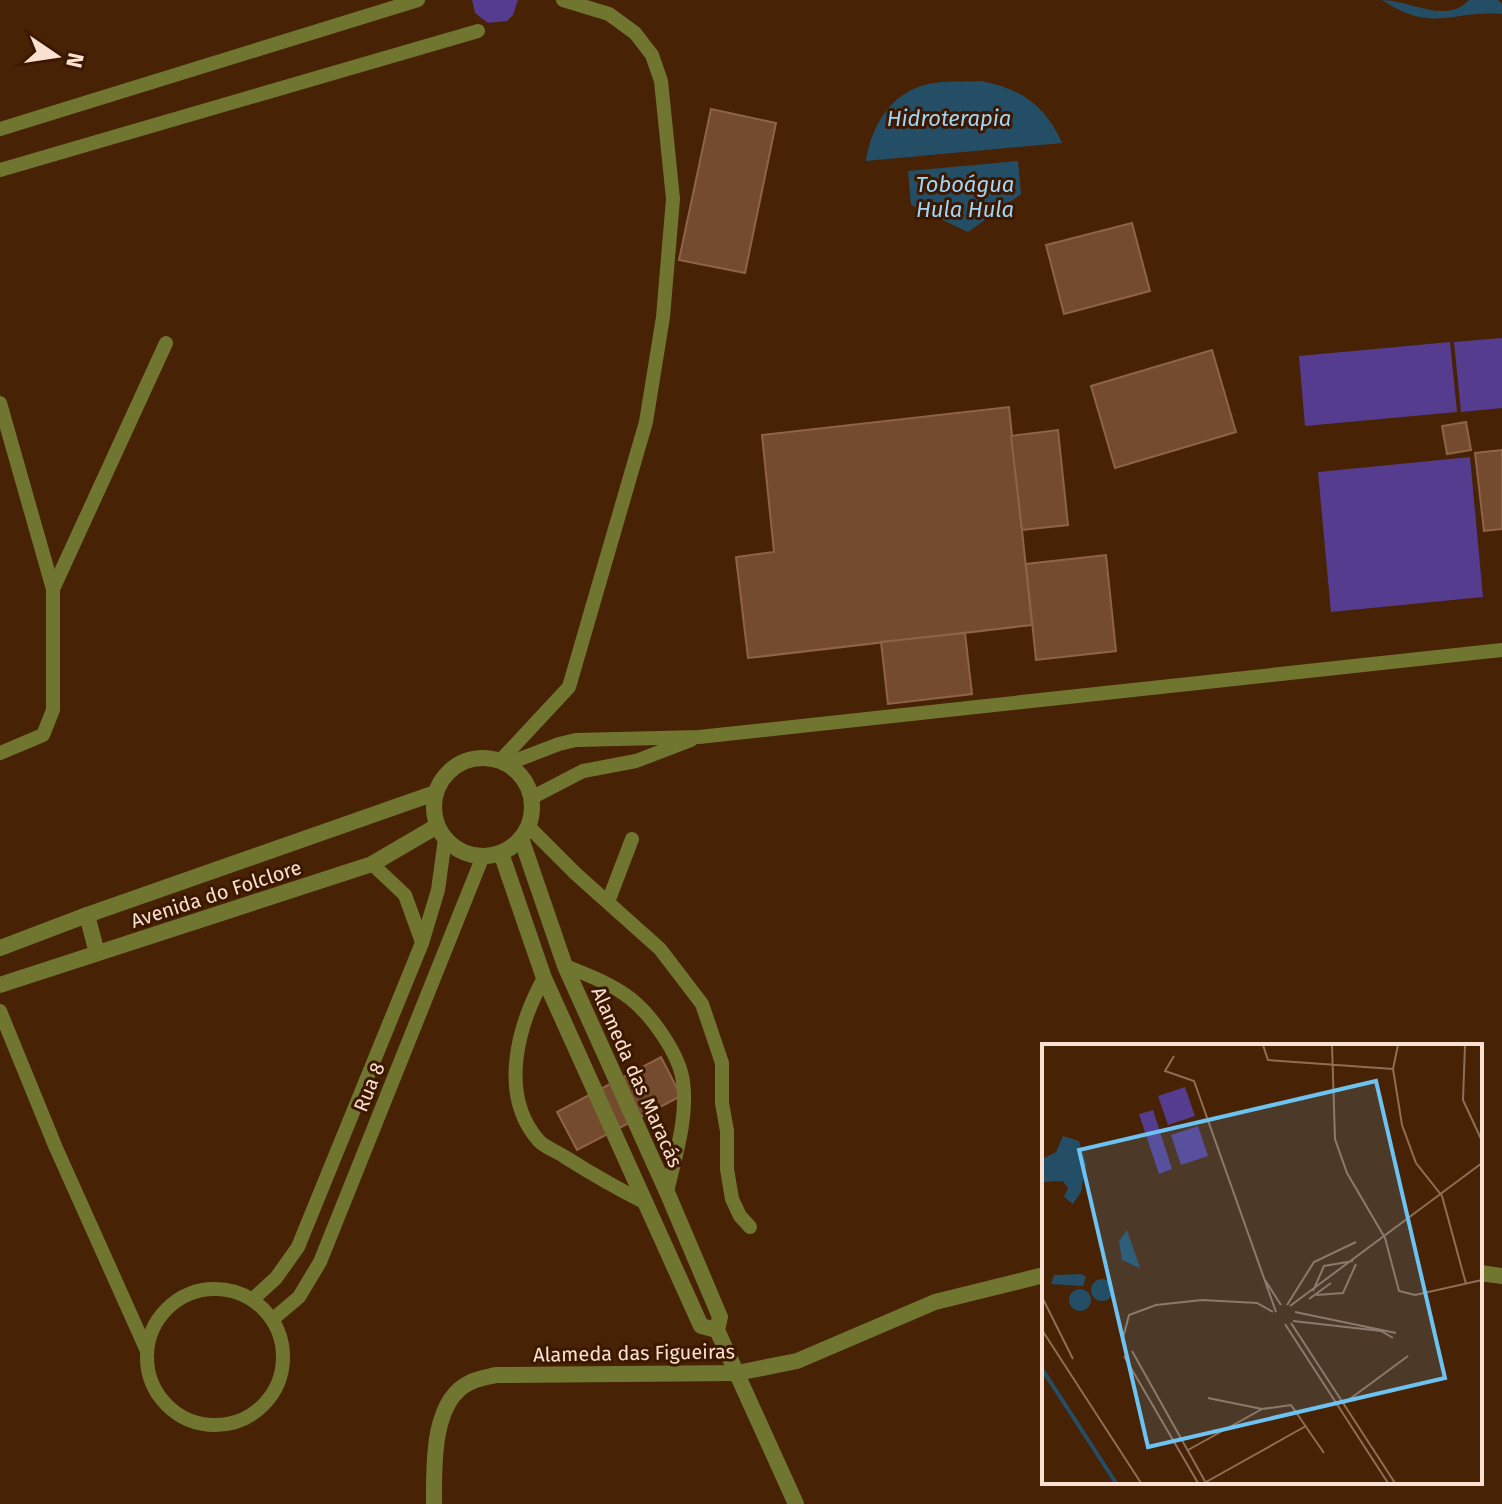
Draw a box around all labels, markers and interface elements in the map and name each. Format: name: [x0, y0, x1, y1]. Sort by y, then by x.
north arrow: [16, 16, 96, 96]
text: N: [60, 50, 90, 71]
water label: Hidroterapia: [887, 105, 1011, 132]
water label: Toboágua Hula Hula: [916, 171, 1014, 223]
street label: Avenida do Folclore: [128, 855, 304, 933]
street label: Alameda das Maracás: [586, 983, 688, 1171]
inset map: [1042, 1044, 1482, 1484]
street label: Rua 8: [348, 1059, 390, 1115]
street label: Alameda das Figueiras: [533, 1339, 735, 1367]

